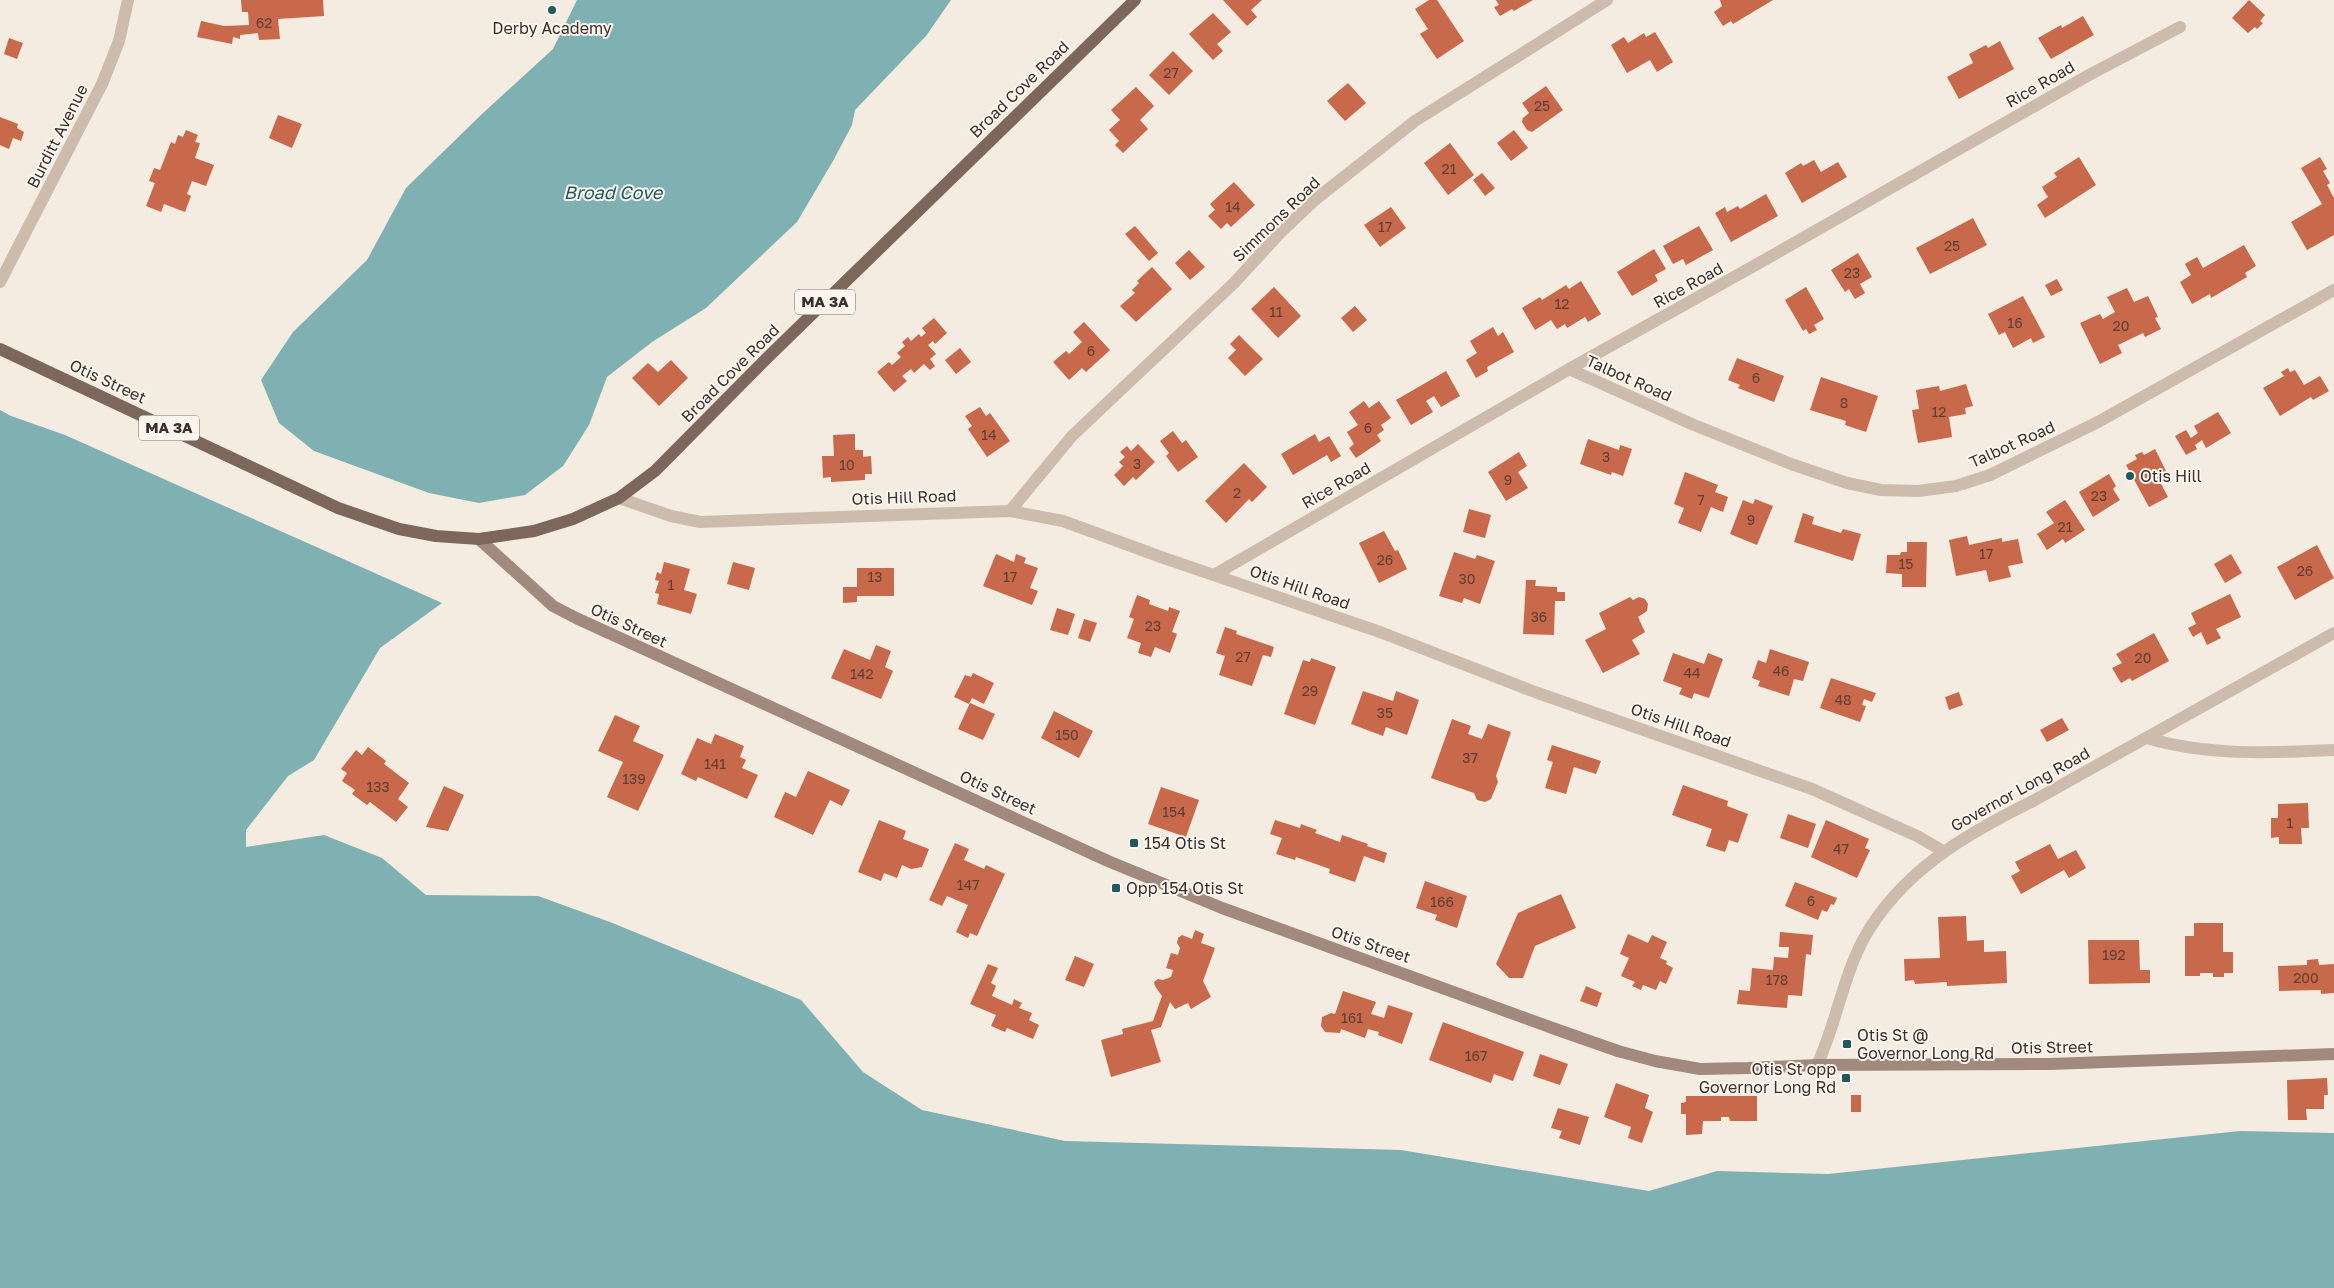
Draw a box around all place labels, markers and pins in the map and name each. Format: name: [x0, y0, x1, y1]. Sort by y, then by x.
marker: Derby Academy: [546, 4, 558, 16]
place label: Derby Academy: [492, 18, 612, 38]
place label: Otis Hill: [2140, 466, 2202, 486]
marker: Otis Hill: [2124, 470, 2136, 482]
place label: 154 Otis St: [1144, 833, 1226, 853]
marker: 154 Otis St: [1128, 837, 1140, 849]
place label: Opp 154 Otis St: [1126, 878, 1244, 898]
marker: Opp 154 Otis St: [1110, 882, 1122, 894]
place label: Otis St @ Governor Long Rd: [1857, 1025, 1994, 1063]
marker: Otis St @ Governor Long Rd: [1841, 1038, 1853, 1050]
place label: Otis St opp Governor Long Rd: [1699, 1059, 1836, 1097]
marker: Otis St opp Governor Long Rd: [1840, 1072, 1852, 1084]

